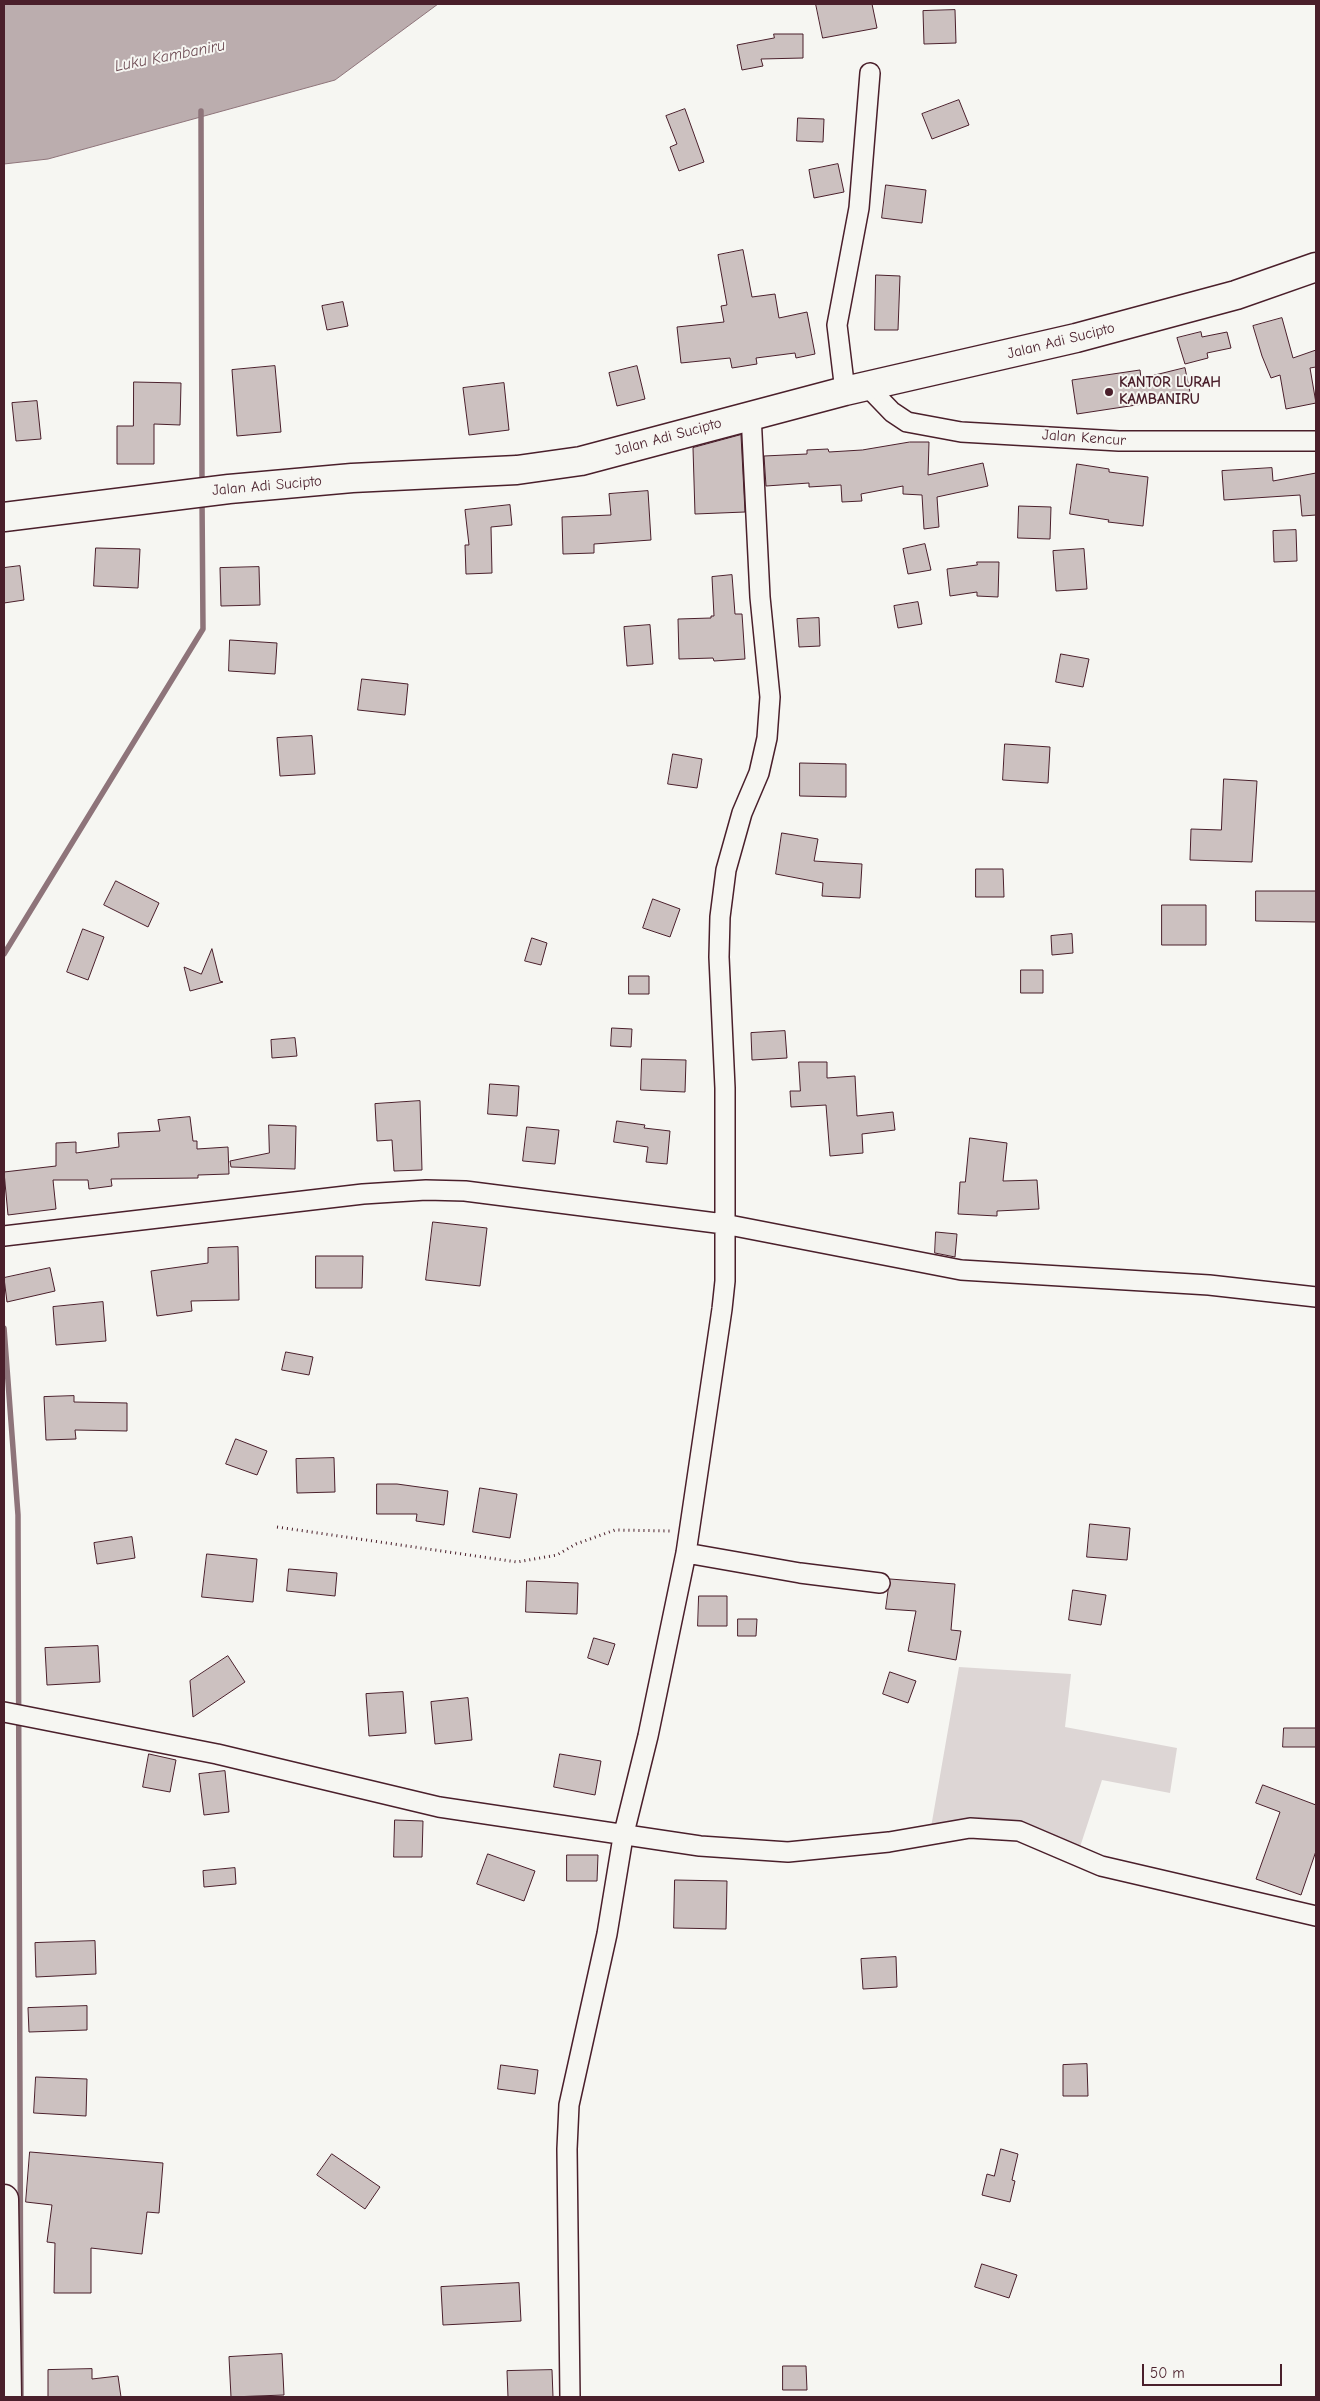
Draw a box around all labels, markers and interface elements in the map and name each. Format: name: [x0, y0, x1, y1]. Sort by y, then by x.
water label: Luku Kambaniru: [113, 36, 227, 76]
street label: Jalan Adi Sucipto: [1005, 319, 1117, 363]
place label: KANTOR LURAH KAMBANIRU: [1119, 374, 1221, 409]
marker: KANTOR LURAH KAMBANIRU: [1103, 386, 1115, 398]
street label: Jalan Adi Sucipto: [612, 414, 724, 460]
street label: Jalan Kencur: [1041, 426, 1127, 450]
street label: Jalan Adi Sucipto: [211, 472, 323, 500]
scale bar: [1145, 2354, 1285, 2386]
text: 50 m: [1150, 2364, 1185, 2382]

